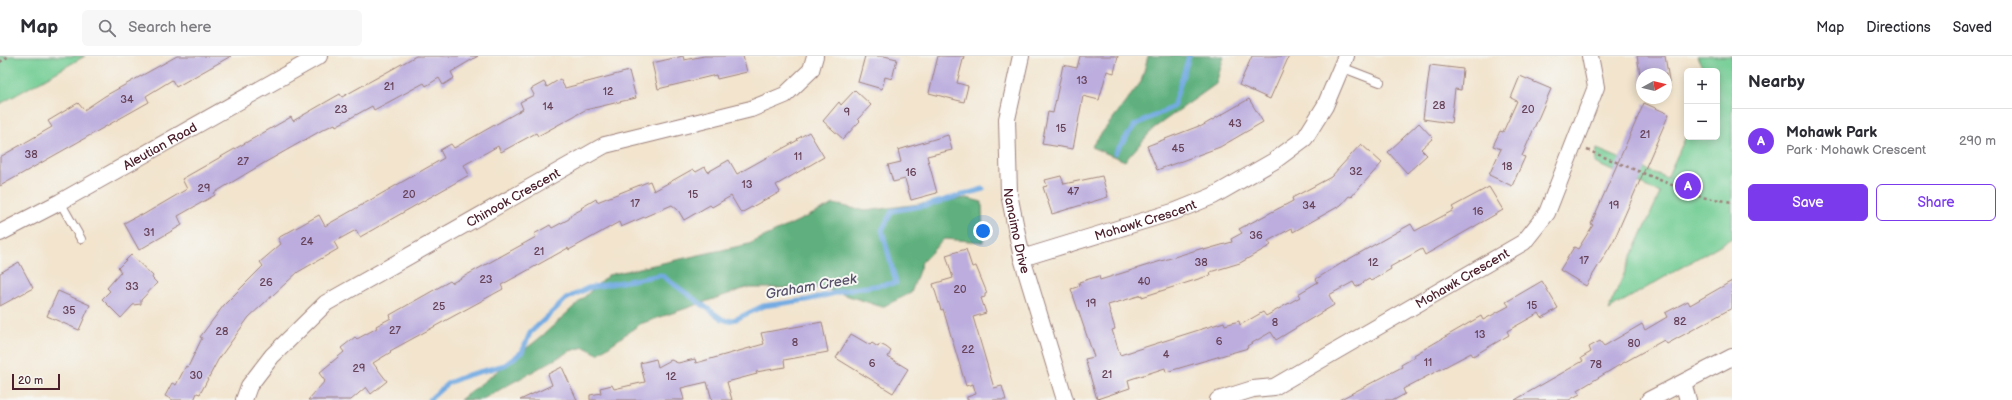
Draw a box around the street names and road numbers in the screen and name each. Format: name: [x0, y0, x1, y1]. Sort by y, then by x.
street label: Aleutian Road: [120, 119, 200, 174]
street label: Chinook Crescent: [464, 165, 563, 231]
street label: Nanaimo Drive: [1000, 188, 1033, 276]
street label: Mohawk Crescent: [1093, 197, 1199, 244]
street label: Mohawk Crescent: [1413, 245, 1512, 312]

